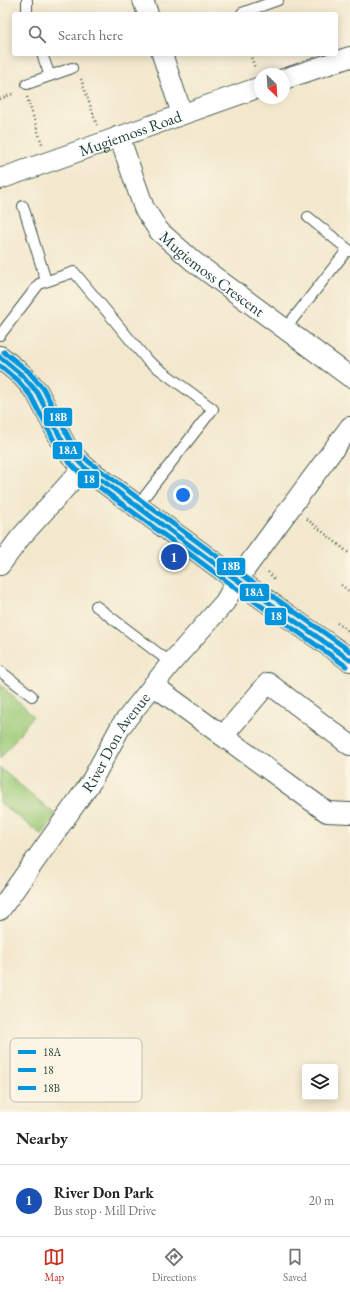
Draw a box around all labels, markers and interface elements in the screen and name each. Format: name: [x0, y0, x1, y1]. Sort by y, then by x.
search box: [12, 12, 338, 56]
icon: search: [26, 23, 48, 45]
text: Search here: [58, 25, 123, 44]
north arrow: [254, 68, 290, 104]
street label: Mugiemoss Road: [76, 105, 185, 161]
street label: Mugiemoss Crescent: [155, 226, 269, 321]
line badge: 18B: [43, 407, 73, 427]
text: 18B: [49, 410, 67, 424]
line badge: 18A: [52, 441, 83, 460]
text: 18A: [58, 443, 78, 457]
line badge: 18: [77, 470, 100, 489]
text: 18: [83, 472, 95, 486]
your location: [173, 485, 193, 505]
pin: 1: [161, 542, 187, 572]
line badge: 18B: [216, 557, 246, 576]
text: 18B: [222, 559, 240, 573]
line badge: 18A: [239, 583, 270, 602]
text: 18A: [244, 585, 264, 599]
line badge: 18: [264, 607, 287, 626]
text: 18: [270, 609, 282, 623]
street label: River Don Avenue: [77, 688, 154, 796]
legend: [10, 1038, 142, 1102]
text: 18A: [43, 1045, 62, 1059]
text: 18: [43, 1063, 54, 1077]
map controls: [302, 1064, 338, 1100]
button: layers: [302, 1064, 338, 1100]
text: 18B: [43, 1081, 61, 1095]
text: Nearby: [16, 1127, 68, 1149]
text: River Don Park: [54, 1183, 154, 1202]
text: 1: [26, 1192, 32, 1209]
text: 20 m: [309, 1192, 334, 1209]
text: Bus stop · Mill Drive: [54, 1202, 156, 1219]
tab: Map: [43, 1246, 65, 1284]
tab: Directions: [152, 1246, 196, 1284]
tab: Saved: [283, 1246, 307, 1284]

